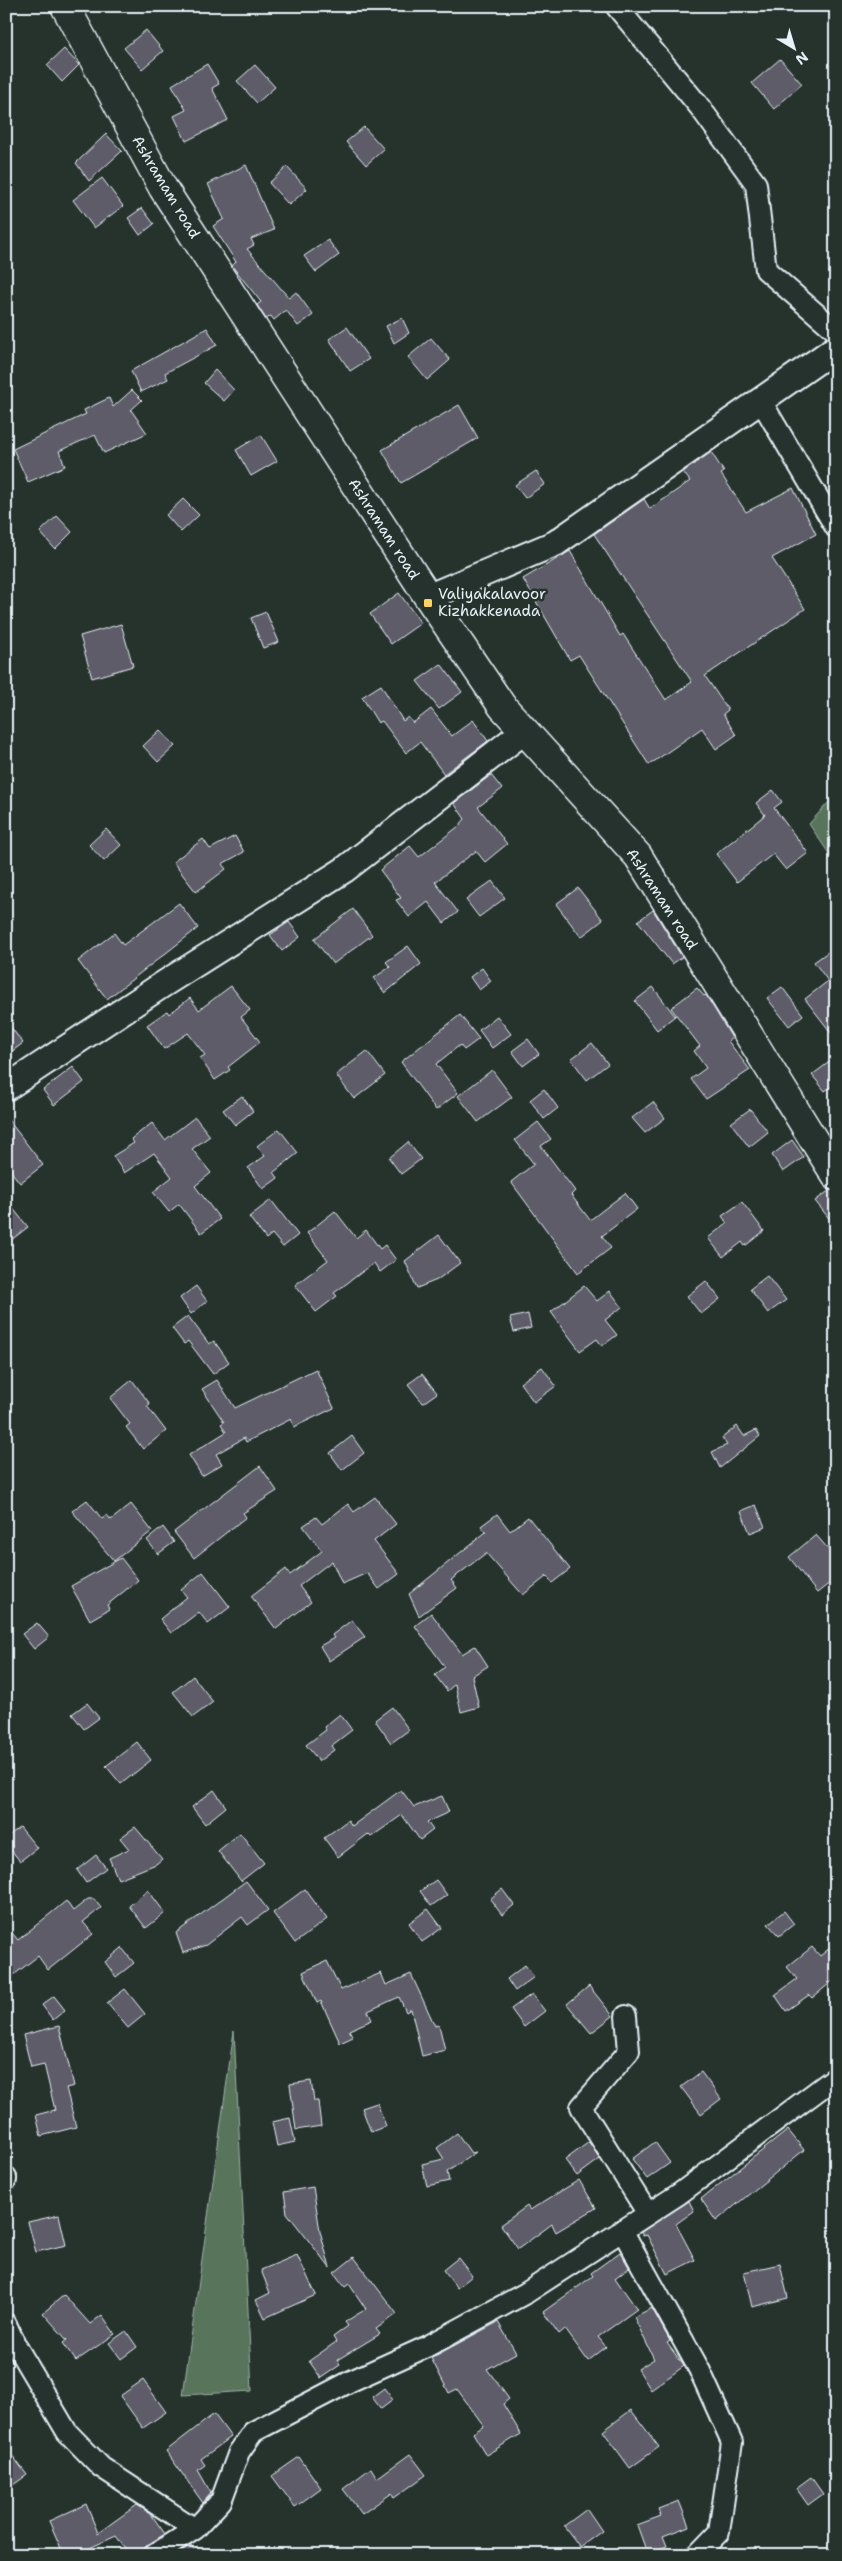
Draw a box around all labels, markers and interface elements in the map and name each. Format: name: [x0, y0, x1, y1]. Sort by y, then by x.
north arrow: [770, 22, 820, 72]
text: N: [792, 48, 812, 69]
street label: Ashramam road: [127, 132, 205, 243]
street label: Ashramam road: [344, 475, 424, 584]
place label: Valiyakalavoor Kizhakkenada: [438, 584, 546, 621]
marker: Valiyakalavoor Kizhakkenada: [422, 597, 434, 609]
street label: Ashramam road: [622, 845, 702, 954]

